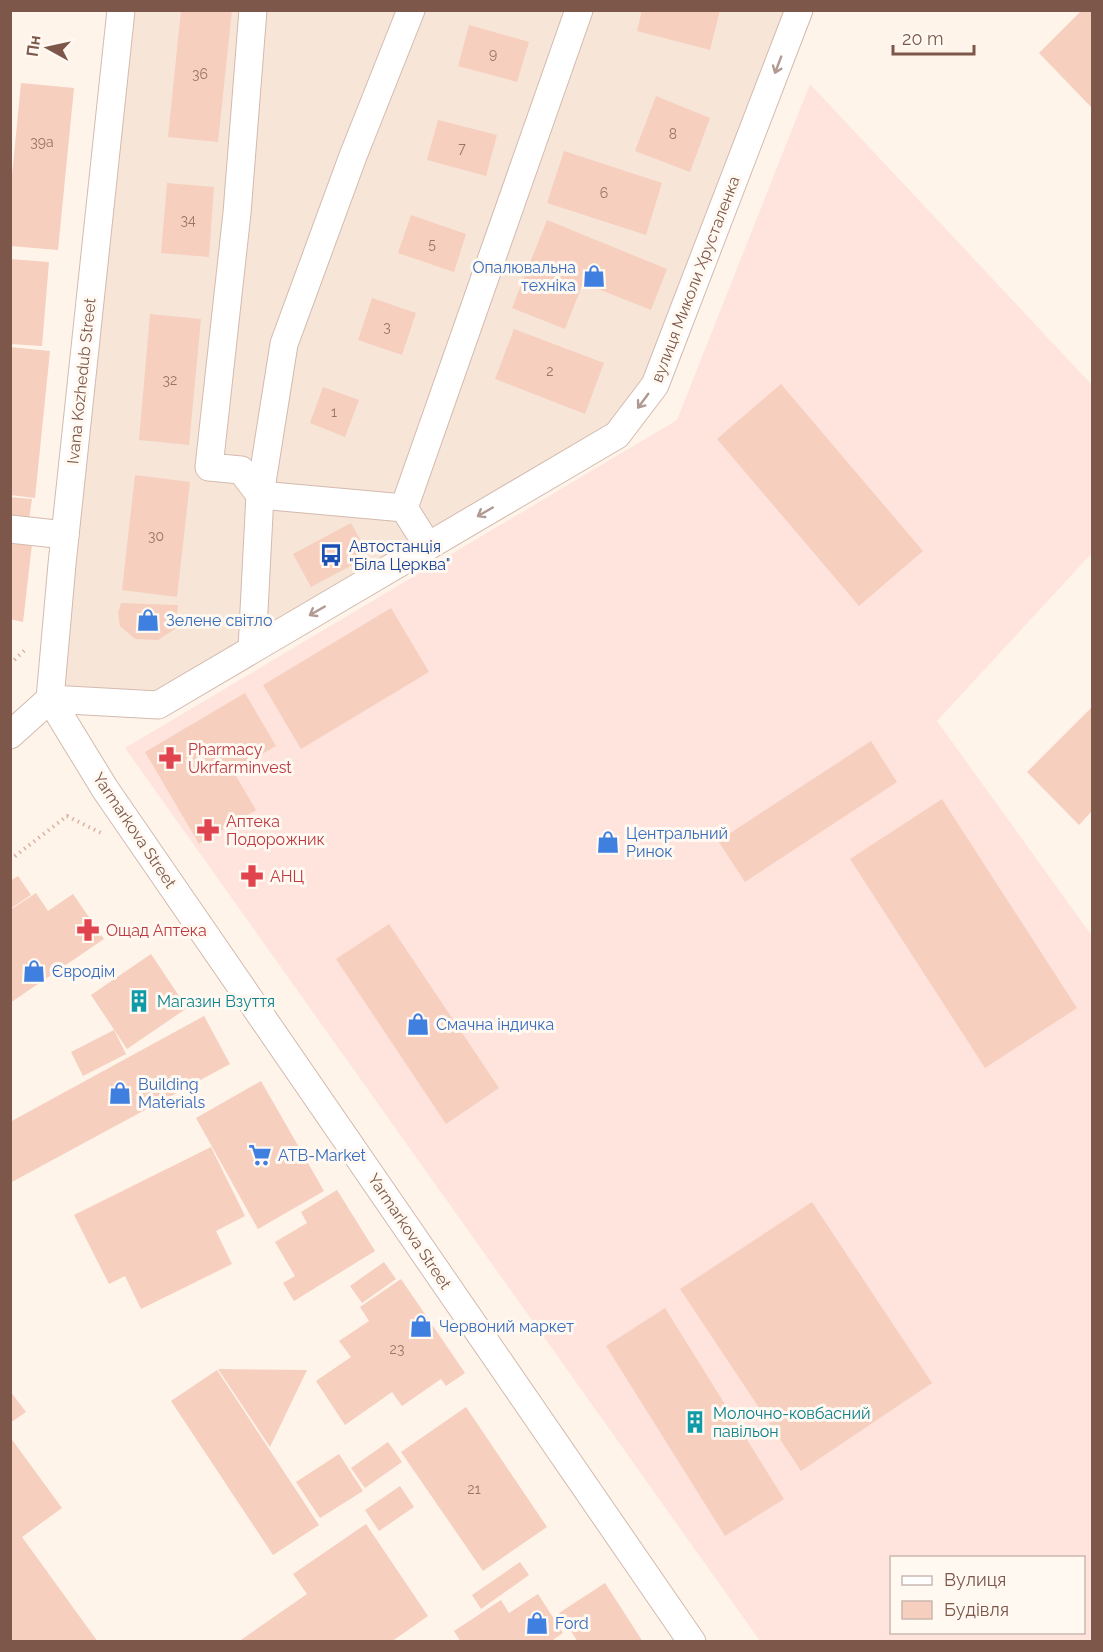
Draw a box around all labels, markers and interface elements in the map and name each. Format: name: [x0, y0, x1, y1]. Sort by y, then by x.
north arrow: [18, 18, 78, 78]
scale bar: [893, 18, 974, 56]
text: 20 m: [902, 28, 944, 49]
text: Пн: [23, 34, 45, 58]
house number: 9: [489, 46, 497, 62]
one-way arrow: [771, 55, 782, 74]
house number: 36: [192, 66, 208, 82]
house number: 8: [669, 126, 677, 142]
house number: 39а: [30, 134, 54, 150]
house number: 7: [458, 140, 466, 156]
street label: вулиця Миколи Хрусталенка: [647, 174, 744, 385]
house number: 6: [600, 185, 608, 201]
house number: 34: [180, 212, 196, 228]
house number: 5: [428, 236, 436, 252]
place label: Опалювальна техніка: [472, 258, 576, 295]
shop icon: Опалювальна техніка: [581, 263, 607, 289]
street label: Ivana Kozhedub Street: [63, 297, 100, 465]
house number: 3: [383, 319, 391, 335]
house number: 2: [546, 363, 554, 379]
house number: 32: [163, 372, 177, 388]
one-way arrow: [636, 393, 649, 409]
house number: 1: [331, 404, 337, 420]
one-way arrow: [477, 507, 494, 519]
house number: 30: [148, 528, 164, 544]
place label: Автостанція "Біла Церква": [349, 537, 451, 574]
bus stop icon: Автостанція "Біла Церква": [318, 542, 344, 568]
one-way arrow: [309, 605, 326, 617]
shop icon: Зелене світло: [135, 607, 161, 633]
place label: Зелене світло: [166, 611, 273, 630]
place label: Pharmacy Ukrfarminvest: [188, 740, 292, 777]
pharmacy icon: Pharmacy Ukrfarminvest: [157, 745, 183, 771]
street label: Yarmarkova Street: [89, 769, 181, 892]
place label: Аптека Подорожник: [226, 812, 325, 849]
pharmacy icon: Аптека Подорожник: [195, 817, 221, 843]
place label: Центральний Ринок: [626, 824, 728, 861]
shop icon: Центральний Ринок: [595, 829, 621, 855]
pharmacy icon: АНЦ: [239, 863, 265, 889]
place label: АНЦ: [270, 867, 305, 886]
pharmacy icon: Ощад Аптека: [75, 917, 101, 943]
place label: Ощад Аптека: [106, 921, 207, 940]
shop icon: Євродім: [21, 958, 47, 984]
place label: Євродім: [52, 962, 115, 981]
building icon: Магазин Взуття: [126, 988, 152, 1014]
place label: Магазин Взуття: [157, 992, 275, 1011]
shop icon: Смачна індичка: [405, 1011, 431, 1037]
place label: Смачна індичка: [436, 1015, 554, 1034]
place label: Building Materials: [138, 1075, 205, 1112]
shop icon: Building Materials: [107, 1080, 133, 1106]
supermarket icon: ATB-Market: [247, 1142, 273, 1168]
place label: ATB-Market: [278, 1146, 367, 1165]
street label: Yarmarkova Street: [364, 1170, 456, 1293]
shop icon: Червоний маркет: [408, 1313, 434, 1339]
place label: Червоний маркет: [439, 1317, 574, 1336]
house number: 23: [390, 1341, 404, 1357]
place label: Молочно-ковбасний павільон: [713, 1404, 870, 1441]
building icon: Молочно-ковбасний павільон: [682, 1409, 708, 1435]
house number: 21: [467, 1481, 481, 1497]
legend: [890, 1556, 1085, 1634]
text: Вулиця: [944, 1569, 1006, 1590]
text: Будівля: [944, 1599, 1009, 1620]
shop icon: Ford: [524, 1610, 550, 1636]
place label: Ford: [555, 1614, 589, 1633]

